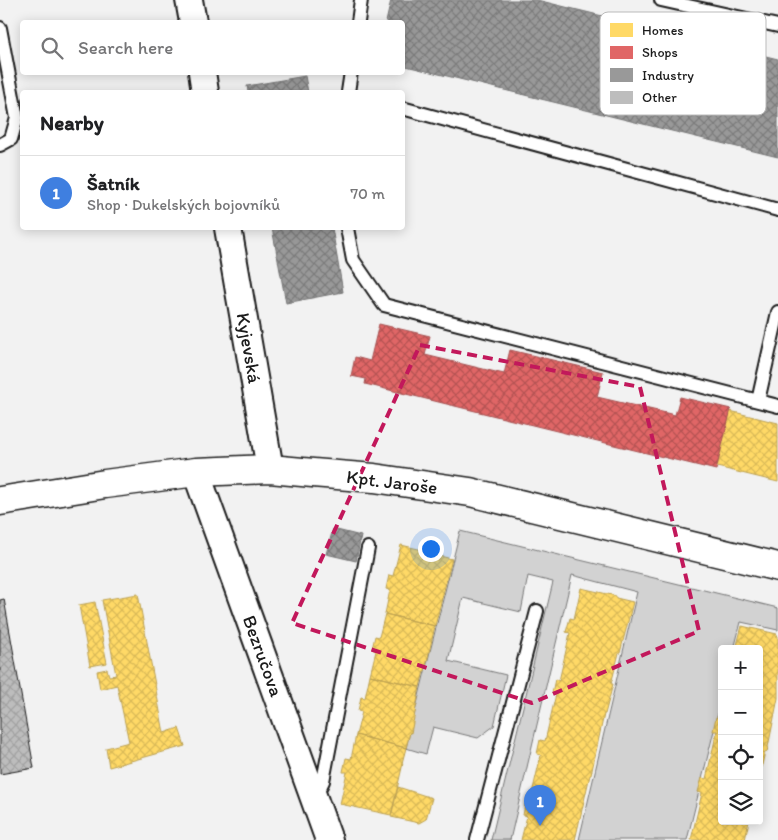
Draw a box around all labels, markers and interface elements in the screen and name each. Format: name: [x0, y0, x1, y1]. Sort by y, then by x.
legend: [600, 12, 766, 115]
search box: [20, 20, 405, 75]
text: Homes: [642, 22, 684, 39]
icon: search: [38, 34, 66, 62]
text: Search here: [78, 36, 173, 59]
text: Shops: [642, 44, 678, 61]
text: Industry: [642, 67, 694, 84]
text: Other: [642, 89, 677, 106]
text: Nearby: [40, 110, 104, 135]
text: Šatník: [87, 172, 139, 195]
text: 1: [52, 184, 60, 203]
text: 70 m: [350, 184, 385, 203]
text: Shop · Dukelských bojovníků: [87, 195, 280, 214]
street label: Kyjevská: [231, 311, 267, 385]
street label: Kpt. Jaroše: [345, 465, 439, 499]
your location: [418, 536, 444, 562]
street label: Bezručova: [238, 612, 288, 700]
map controls: [718, 645, 763, 825]
button: +: [718, 645, 763, 690]
button: −: [718, 690, 763, 735]
button: locate: [718, 735, 763, 780]
button: layers: [718, 780, 763, 825]
pin: 1: [524, 785, 556, 826]

